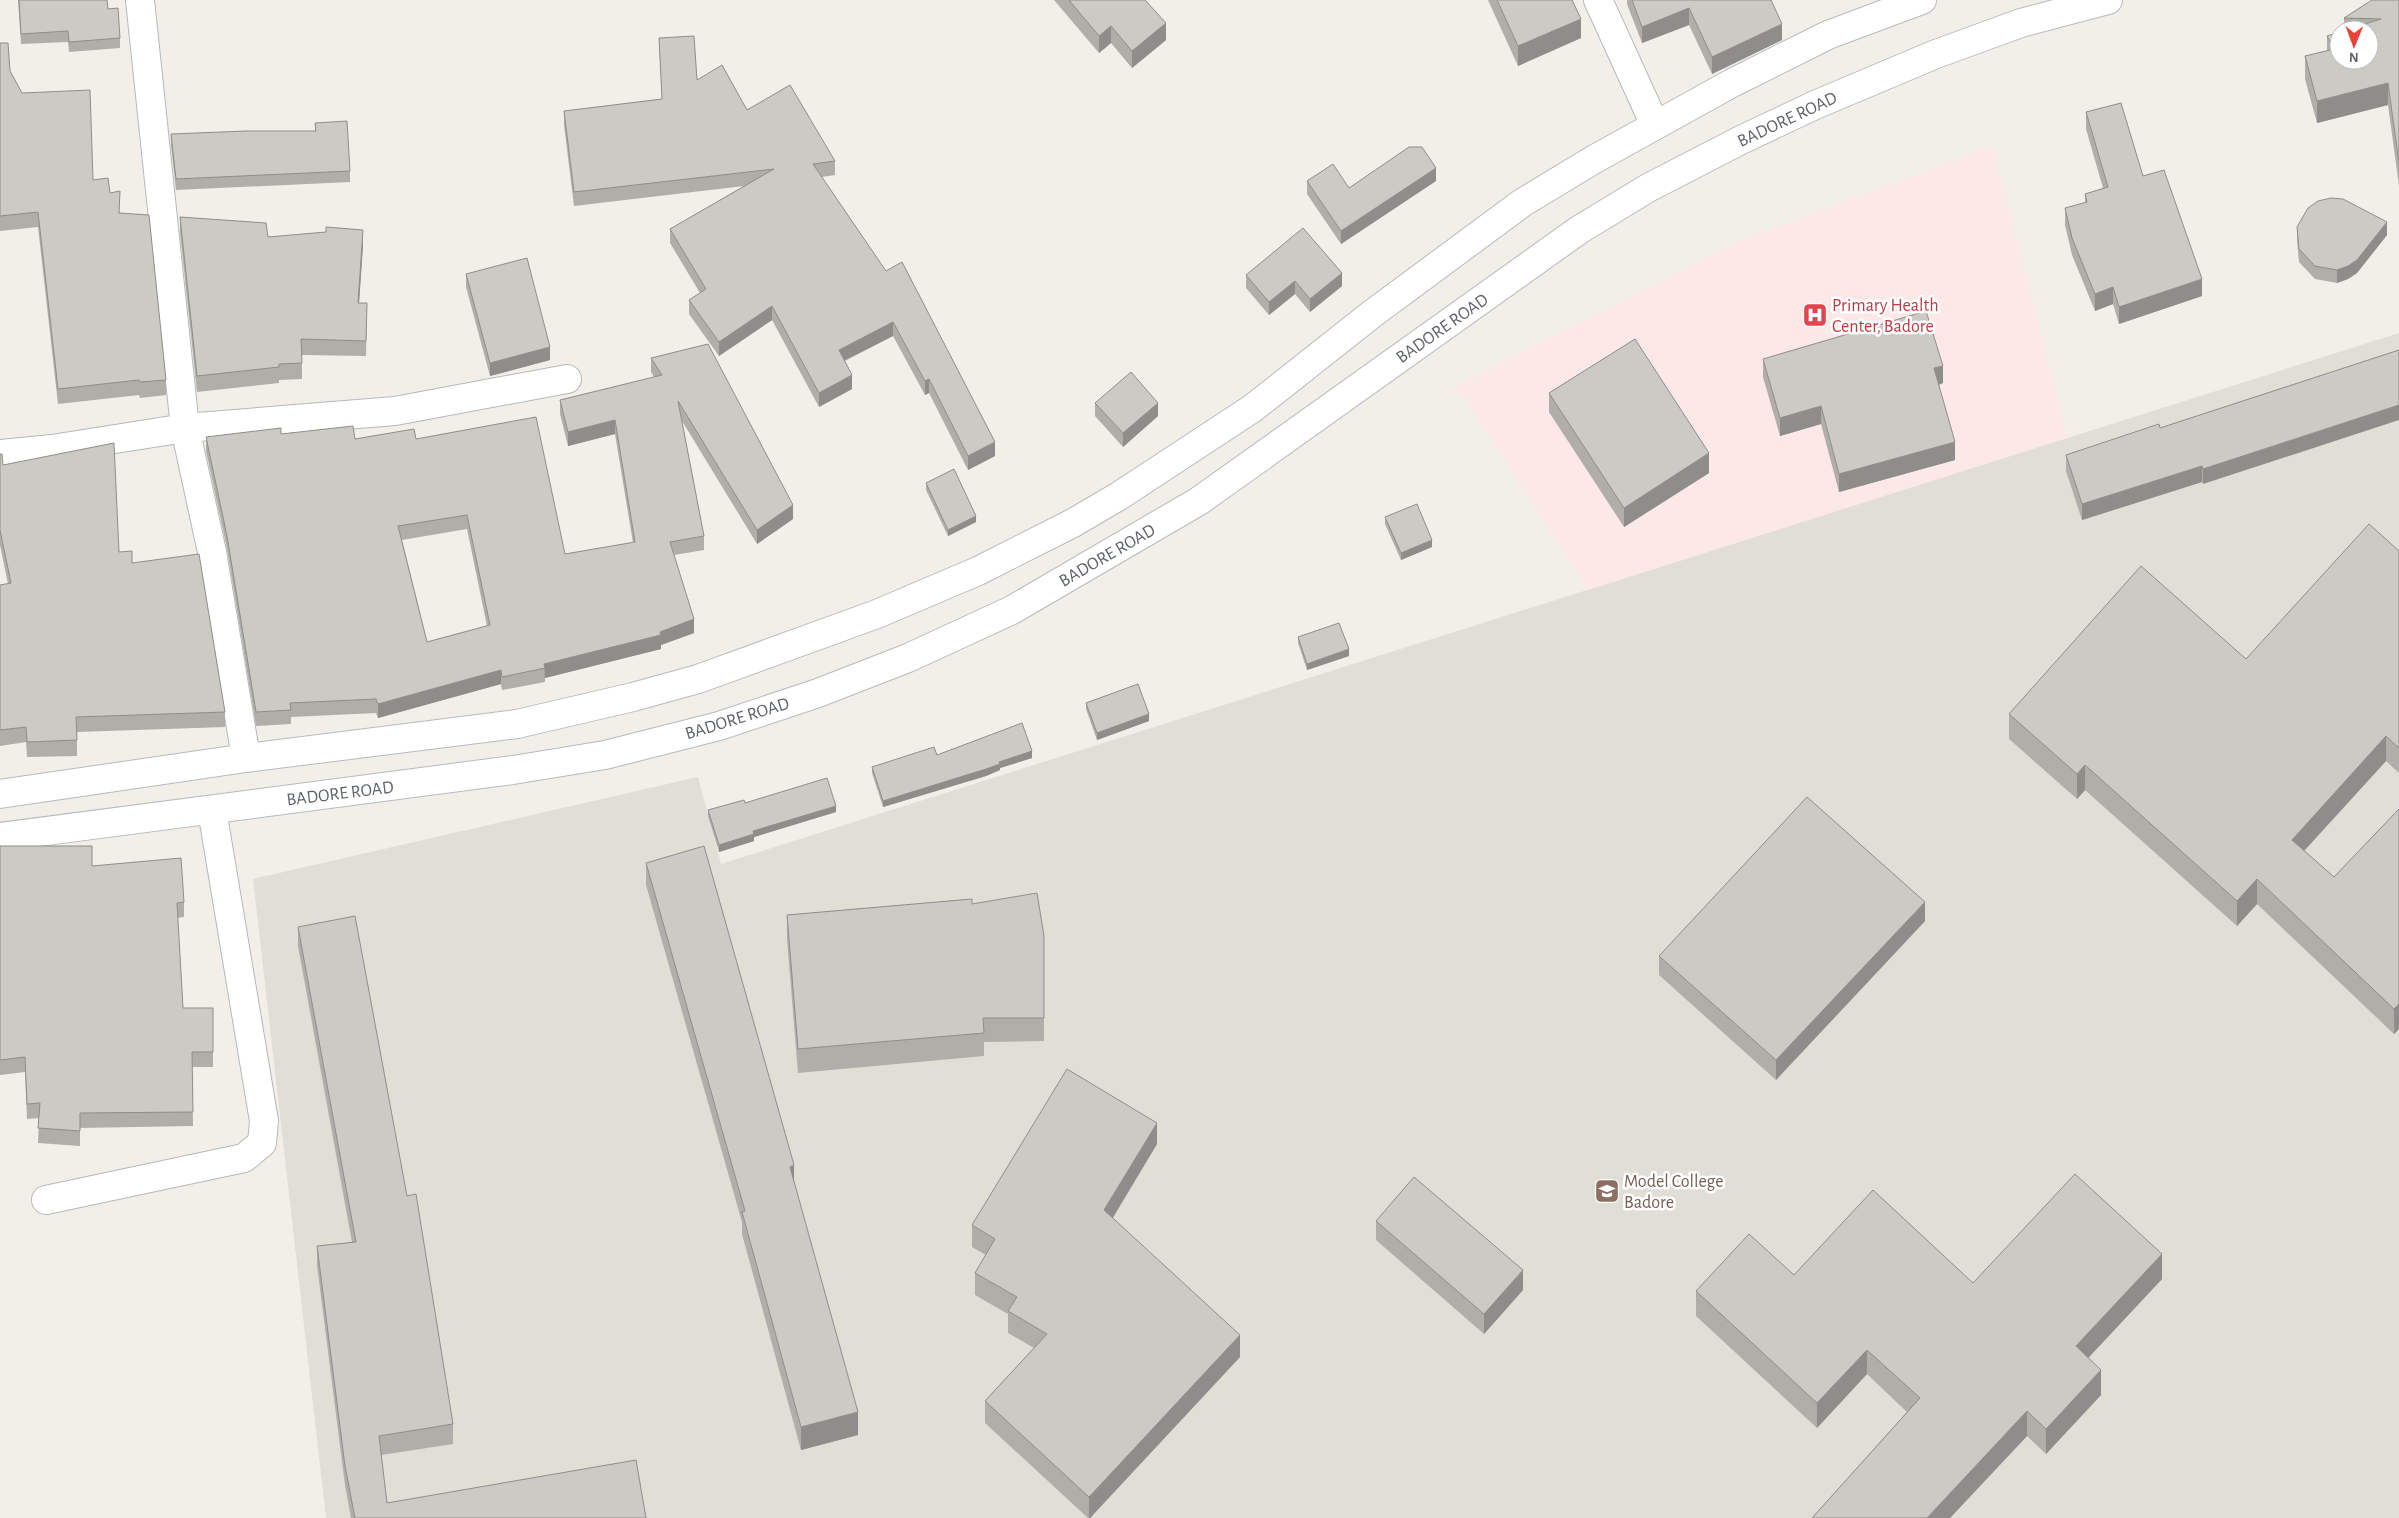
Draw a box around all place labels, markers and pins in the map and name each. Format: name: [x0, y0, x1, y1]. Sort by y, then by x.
place label: Primary Health Center, Badore: [1832, 297, 1939, 336]
hospital icon: Primary Health Center, Badore: [1802, 302, 1828, 328]
place label: Model College Badore: [1624, 1173, 1724, 1212]
school or university icon: Model College Badore: [1594, 1178, 1620, 1204]

